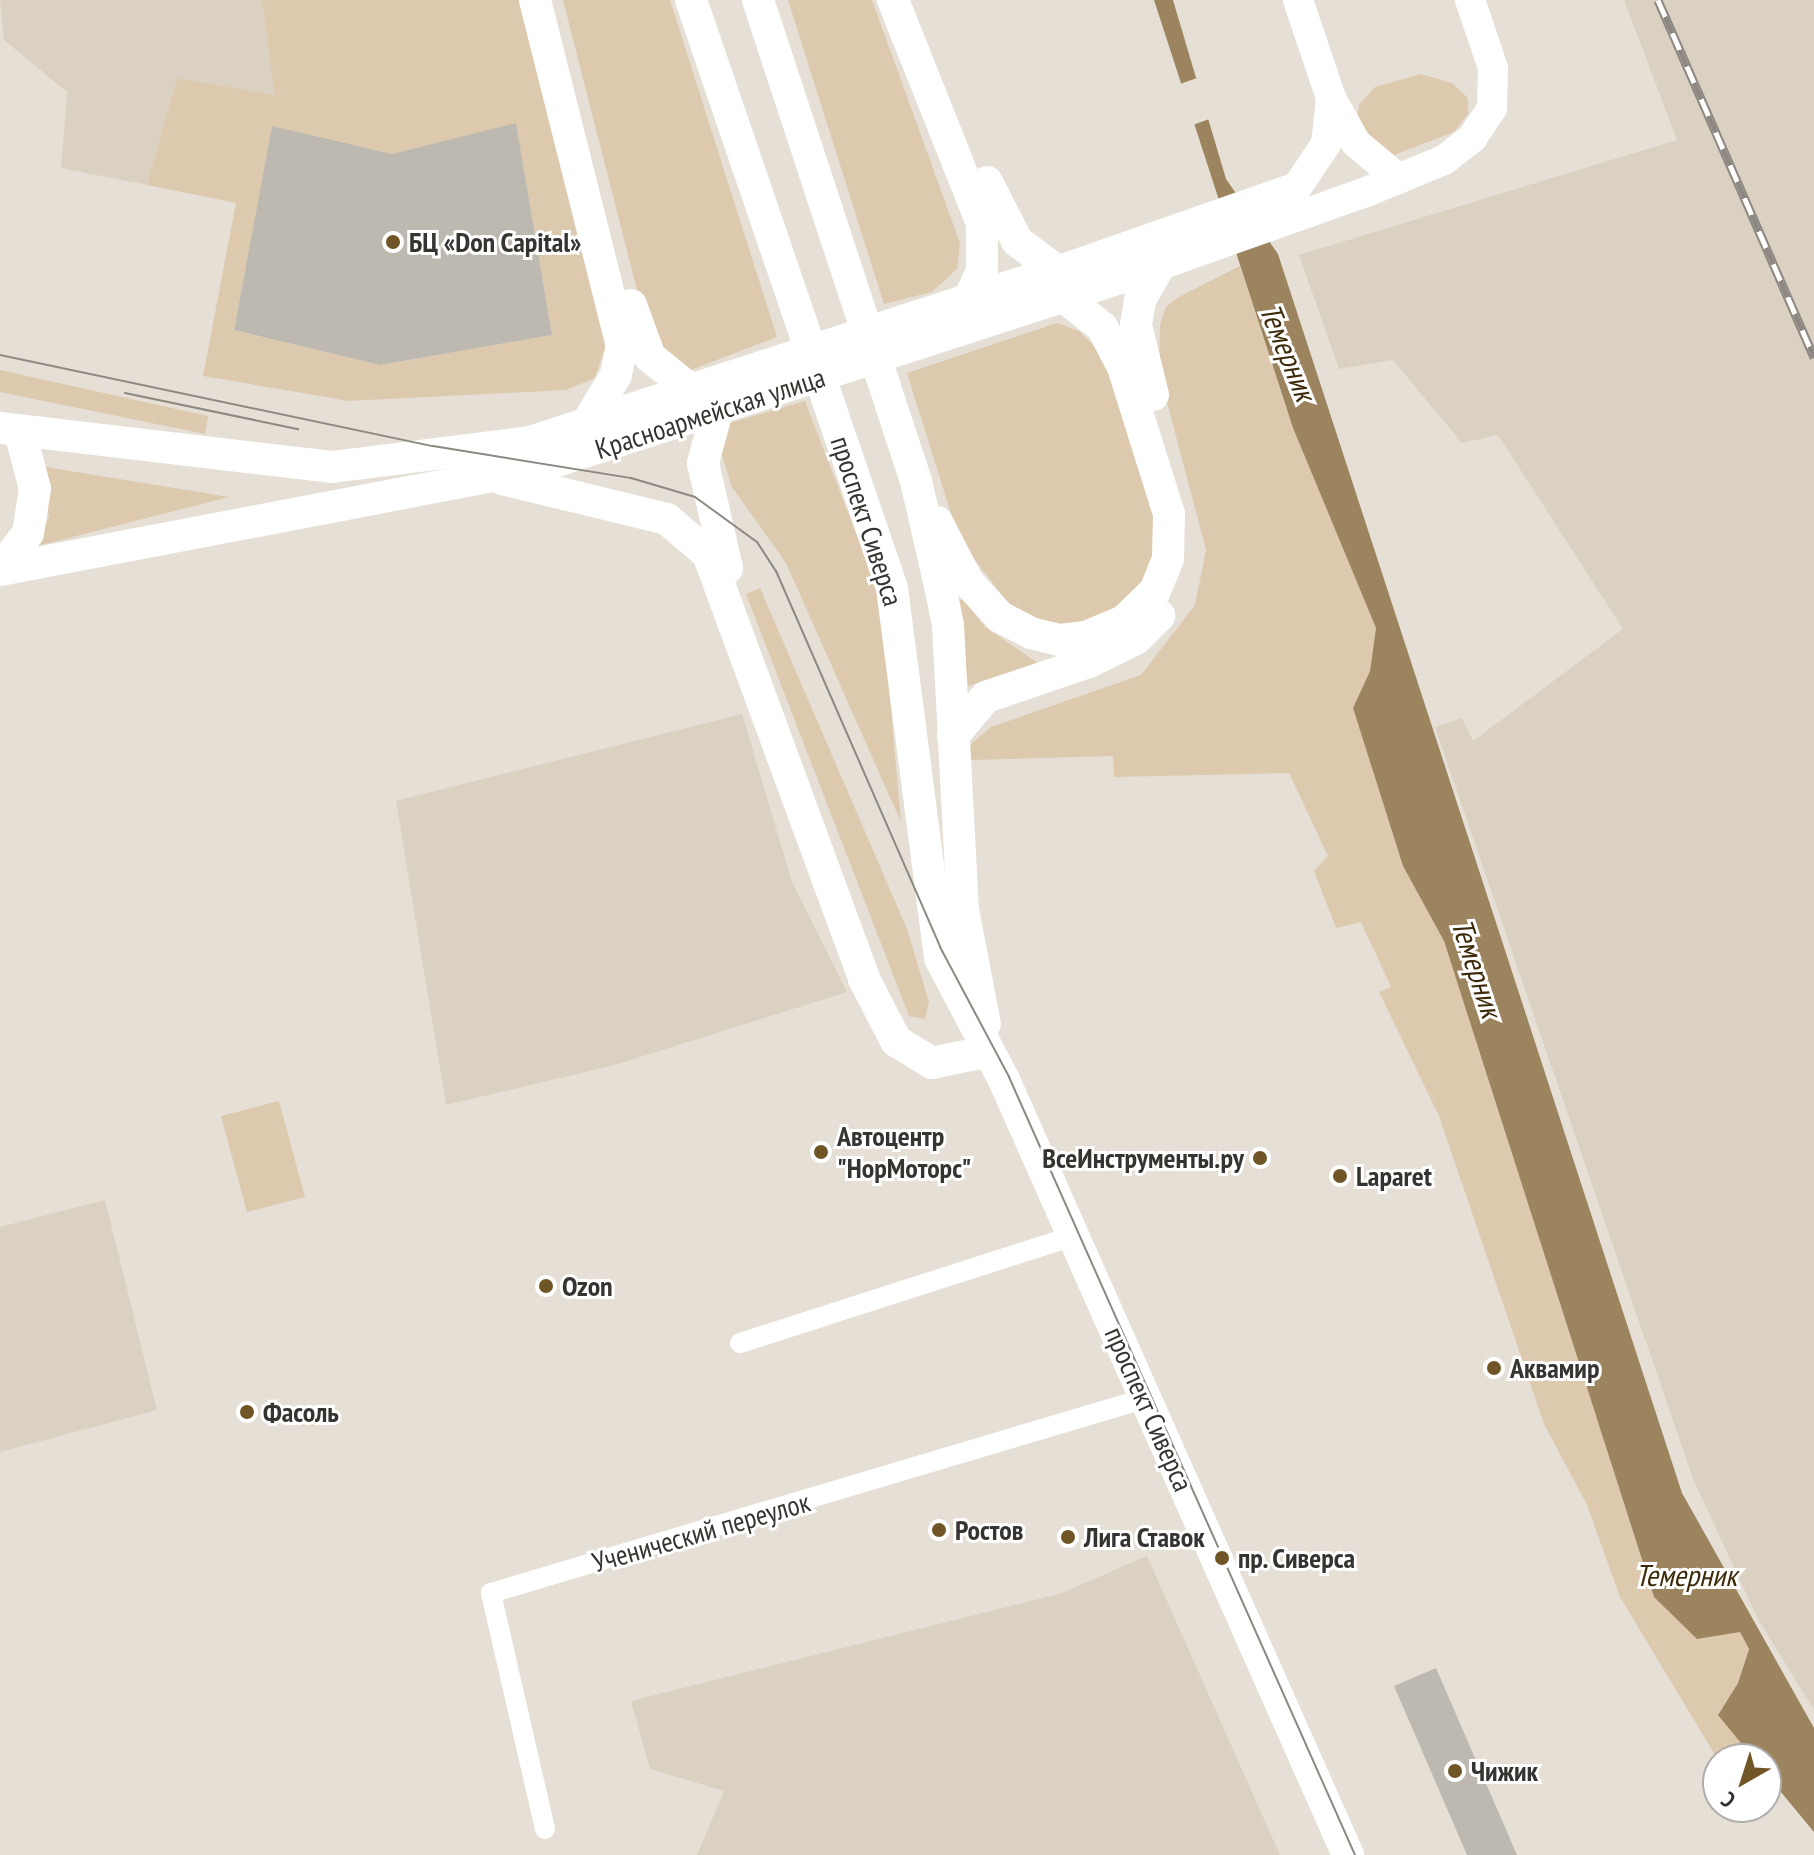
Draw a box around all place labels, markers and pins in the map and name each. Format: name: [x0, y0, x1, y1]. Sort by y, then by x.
place label: БЦ «Don Capital»: [409, 225, 582, 259]
marker: БЦ «Don Capital»: [384, 233, 402, 251]
place label: Автоцентр "НорМоторс": [837, 1119, 971, 1185]
place label: ВсеИнструменты.ру: [1042, 1141, 1244, 1175]
marker: Автоцентр "НорМоторс": [812, 1143, 830, 1161]
marker: ВсеИнструменты.ру: [1251, 1149, 1269, 1167]
place label: Laparet: [1356, 1159, 1432, 1193]
marker: Laparet: [1331, 1167, 1349, 1185]
place label: Ozon: [562, 1269, 613, 1303]
marker: Ozon: [537, 1277, 555, 1295]
place label: Аквамир: [1510, 1351, 1599, 1385]
marker: Аквамир: [1485, 1359, 1503, 1377]
place label: Фасоль: [263, 1395, 339, 1429]
marker: Фасоль: [238, 1403, 256, 1421]
place label: Ростов: [955, 1513, 1023, 1547]
place label: Лига Ставок: [1084, 1520, 1205, 1554]
marker: Ростов: [930, 1521, 948, 1539]
marker: Лига Ставок: [1059, 1528, 1077, 1546]
place label: пр. Сиверса: [1238, 1541, 1357, 1575]
marker: пр. Сиверса: [1213, 1549, 1231, 1567]
place label: Чижик: [1471, 1754, 1538, 1788]
marker: Чижик: [1446, 1762, 1464, 1780]

